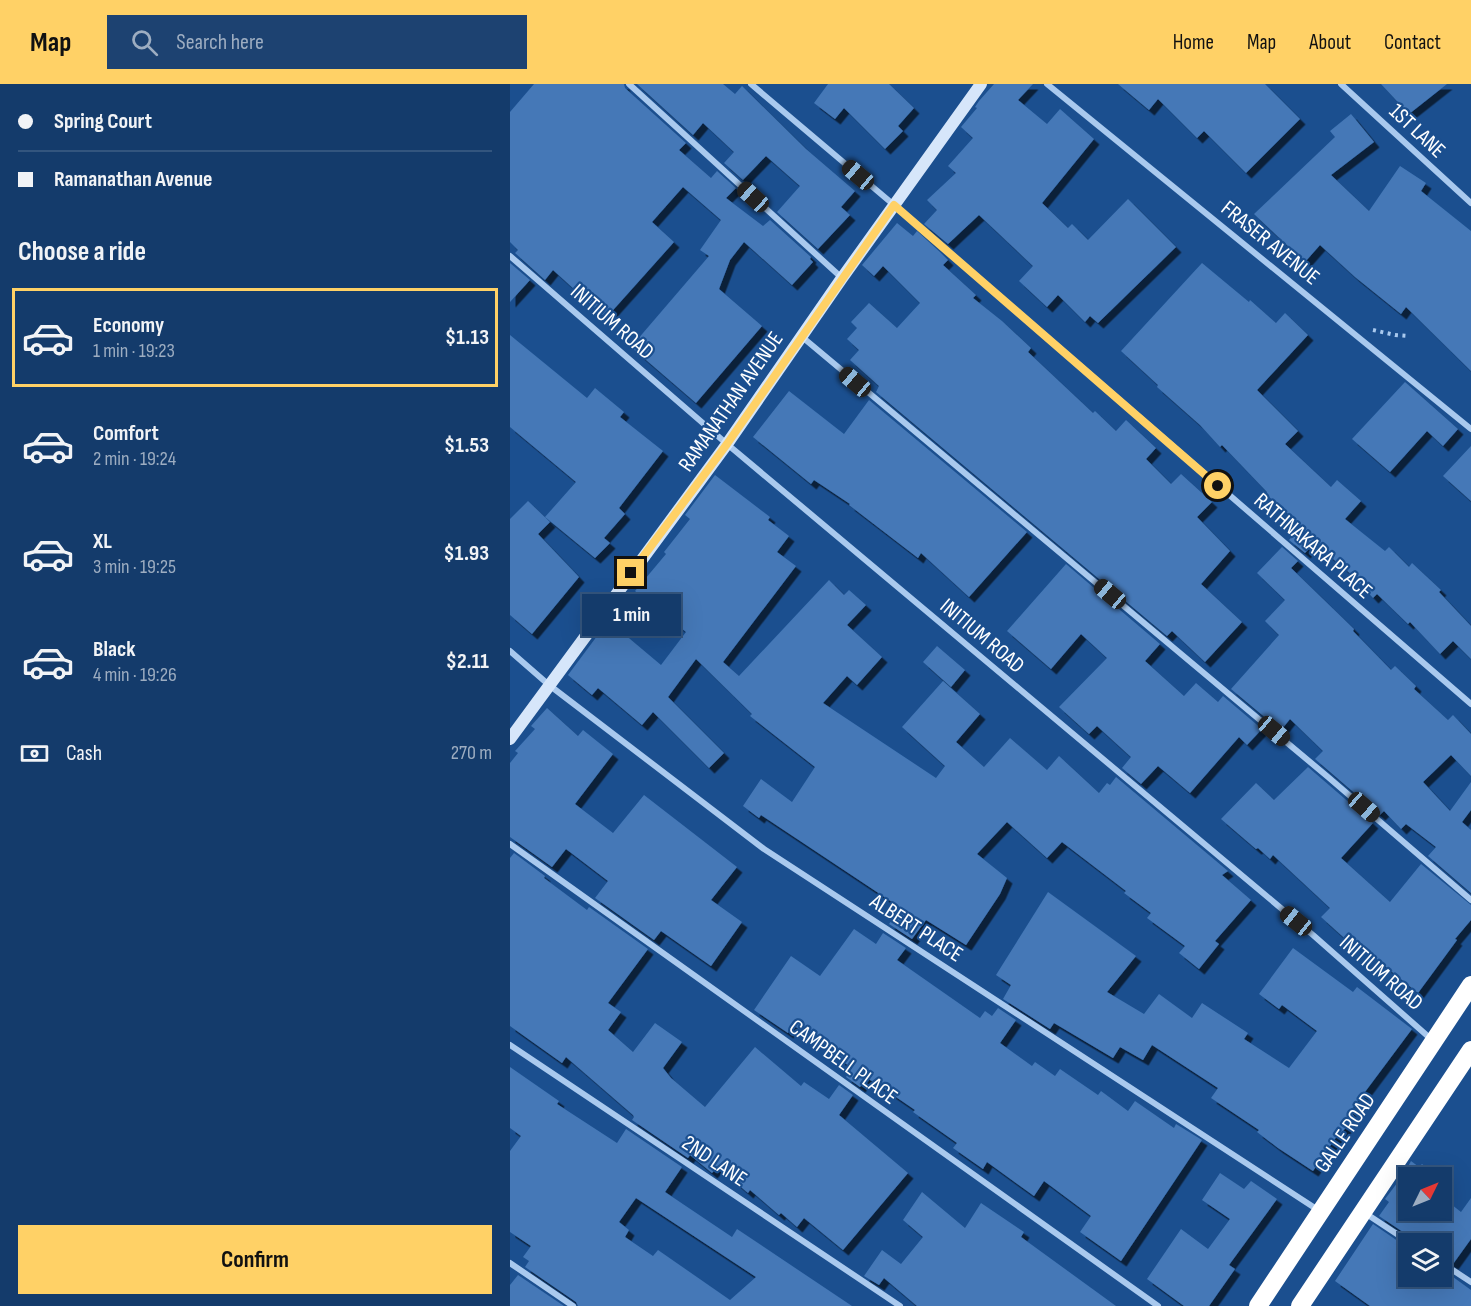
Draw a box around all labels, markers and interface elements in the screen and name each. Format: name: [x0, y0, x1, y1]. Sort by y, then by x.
search box: [107, 15, 527, 69]
text: Map: [30, 26, 71, 59]
icon: search: [128, 26, 161, 59]
text: Search here: [176, 29, 264, 56]
text: Home: [1173, 30, 1214, 55]
text: Map: [1247, 30, 1276, 55]
text: About: [1309, 30, 1351, 55]
text: Contact: [1384, 30, 1441, 55]
street label: 1ST LANE: [1383, 98, 1451, 164]
text: Spring Court: [54, 108, 152, 135]
car: [838, 157, 878, 193]
text: Ramanathan Avenue: [54, 166, 212, 193]
car: [734, 178, 772, 216]
street label: FRASER AVENUE: [1215, 195, 1325, 291]
text: Choose a ride: [18, 236, 146, 268]
street label: INITIUM ROAD: [565, 279, 659, 366]
icon: car: [21, 311, 75, 365]
text: Economy: [93, 312, 164, 339]
text: $1.13: [445, 324, 489, 351]
street label: RAMANATHAN AVENUE: [673, 327, 790, 477]
text: 1 min · 19:23: [93, 339, 175, 363]
car: [835, 364, 875, 400]
icon: car: [21, 419, 75, 473]
text: Comfort: [93, 420, 159, 447]
text: $1.53: [444, 432, 489, 459]
text: 2 min · 19:24: [93, 447, 176, 471]
route start: [1204, 472, 1231, 499]
street label: RATHNAKARA PLACE: [1248, 487, 1378, 605]
icon: car: [21, 527, 75, 581]
text: XL: [93, 528, 112, 555]
text: $1.93: [444, 540, 489, 567]
text: 3 min · 19:25: [93, 555, 176, 579]
route end: [617, 559, 644, 586]
car: [1090, 576, 1130, 612]
street label: INITIUM ROAD: [934, 593, 1030, 679]
callout: 1 min: [582, 594, 680, 636]
text: 1 min: [613, 603, 650, 627]
icon: car: [21, 635, 75, 689]
text: Black: [93, 636, 135, 663]
text: $2.11: [446, 648, 489, 675]
text: 4 min · 19:26: [93, 663, 177, 687]
car: [1254, 713, 1294, 749]
icon: cash: [18, 737, 51, 770]
text: Cash: [66, 740, 102, 767]
text: 270 m: [451, 741, 492, 765]
car: [1345, 788, 1383, 826]
street label: ALBERT PLACE: [864, 888, 968, 968]
car: [1276, 903, 1316, 939]
street label: INITIUM ROAD: [1334, 930, 1428, 1017]
street label: CAMPBELL PLACE: [784, 1014, 903, 1111]
street label: GALLE ROAD: [1309, 1088, 1382, 1178]
street label: 2ND LANE: [676, 1130, 752, 1193]
north arrow: [1398, 1167, 1452, 1221]
map controls: [1398, 1167, 1452, 1287]
button: Confirm: [18, 1225, 492, 1294]
button: layers: [1398, 1233, 1452, 1287]

